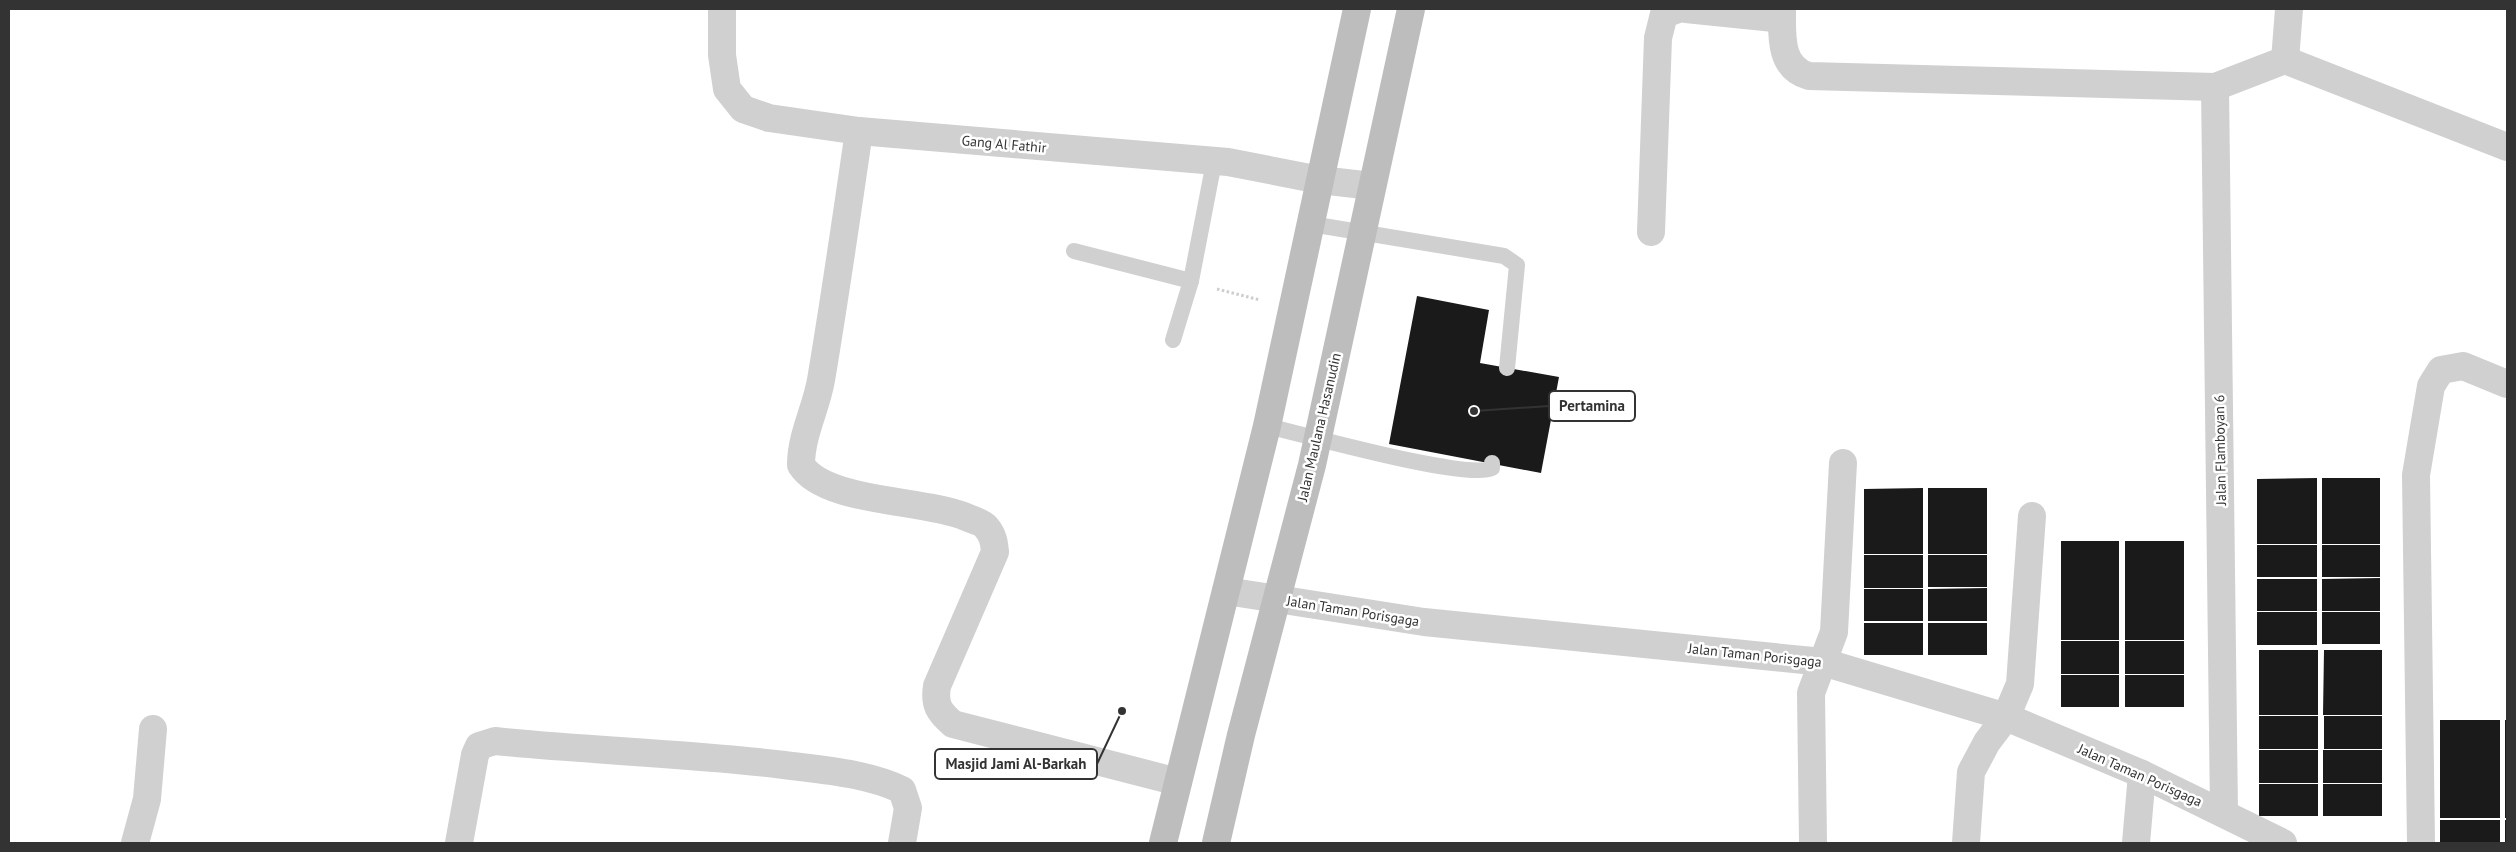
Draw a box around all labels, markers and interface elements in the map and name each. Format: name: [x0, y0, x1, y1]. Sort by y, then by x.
street label: Gang Al Fathir: [961, 131, 1047, 157]
street label: Jalan Maulana Hasanudin: [1293, 351, 1345, 504]
callout: Pertamina: [1549, 391, 1635, 421]
street label: Jalan Flamboyan 6: [2210, 395, 2230, 506]
text: Pertamina: [1559, 396, 1625, 415]
street label: Jalan Taman Porisgaga: [1284, 591, 1421, 630]
street label: Jalan Taman Porisgaga: [1686, 639, 1823, 671]
street label: Jalan Taman Porisgaga: [2074, 739, 2205, 811]
callout: Masjid Jami Al-Barkah: [935, 749, 1097, 779]
text: Masjid Jami Al-Barkah: [946, 754, 1086, 773]

